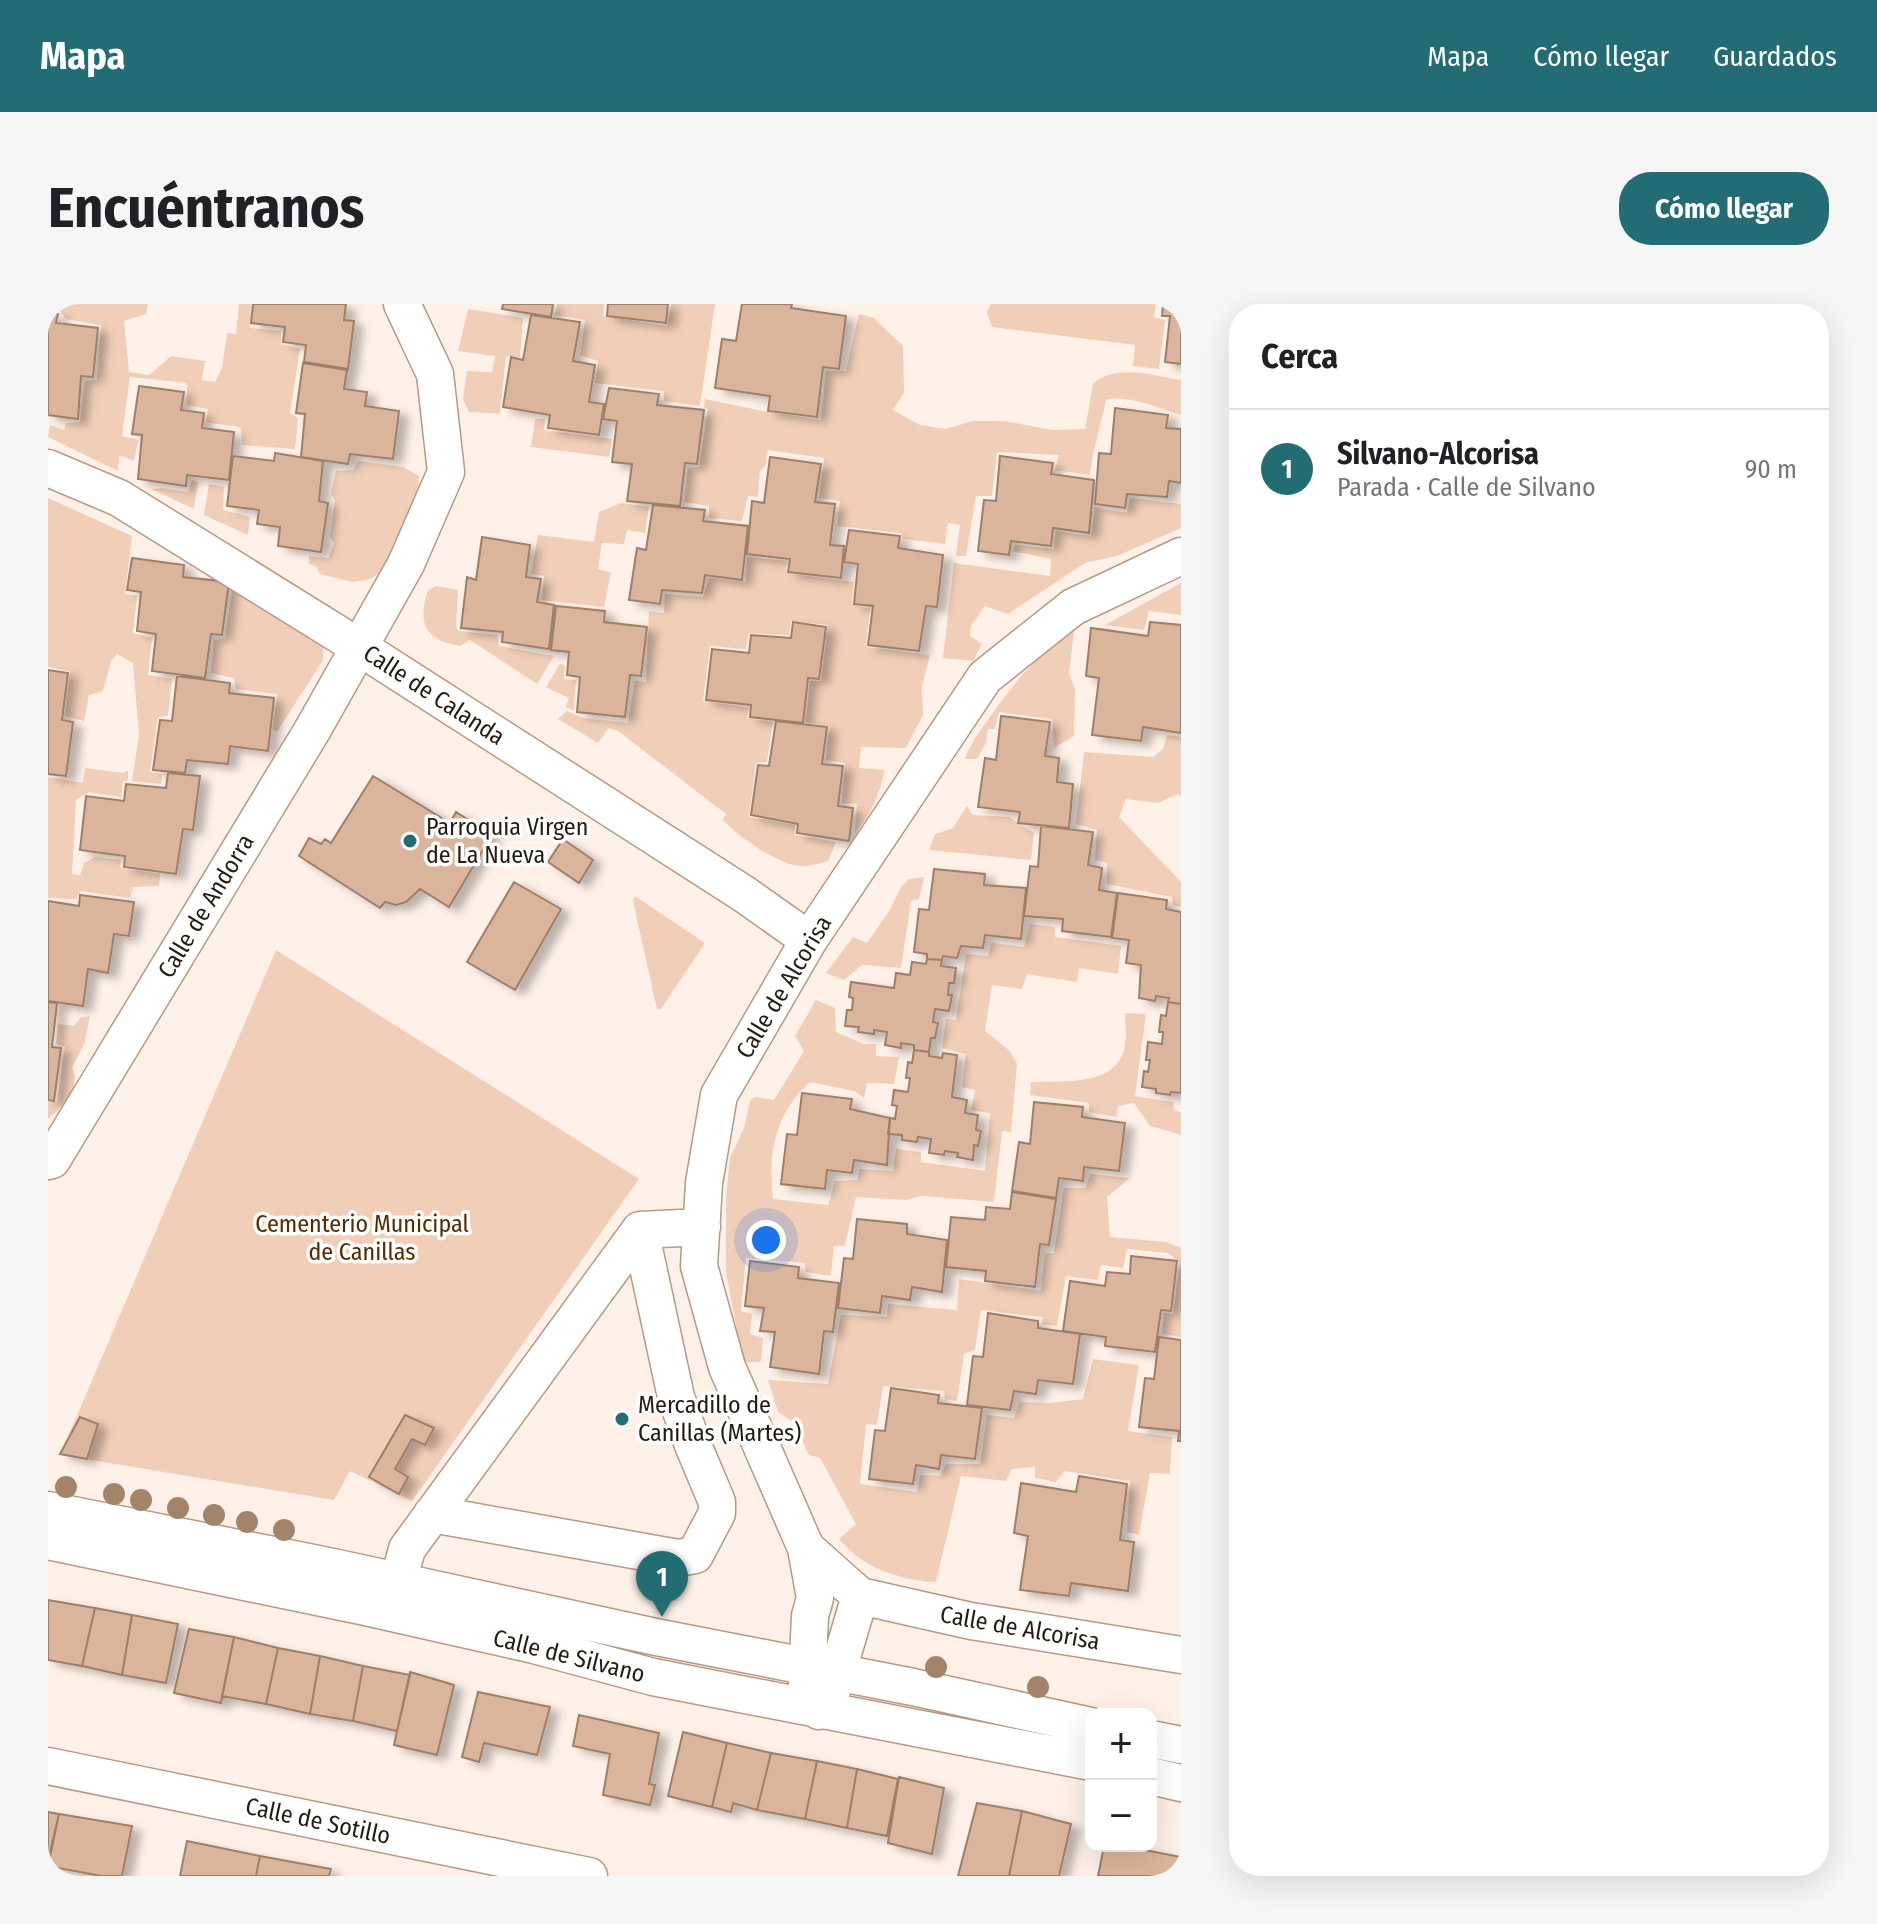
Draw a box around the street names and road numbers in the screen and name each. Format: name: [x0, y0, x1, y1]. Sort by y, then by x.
street label: Calle de Calanda: [358, 639, 510, 751]
street label: Calle de Andorra: [152, 829, 260, 983]
street label: Calle de Alcorisa: [730, 911, 838, 1063]
street label: Calle de Alcorisa: [938, 1600, 1102, 1656]
street label: Calle de Silvano: [490, 1624, 648, 1688]
street label: Calle de Sotillo: [243, 1792, 393, 1850]

